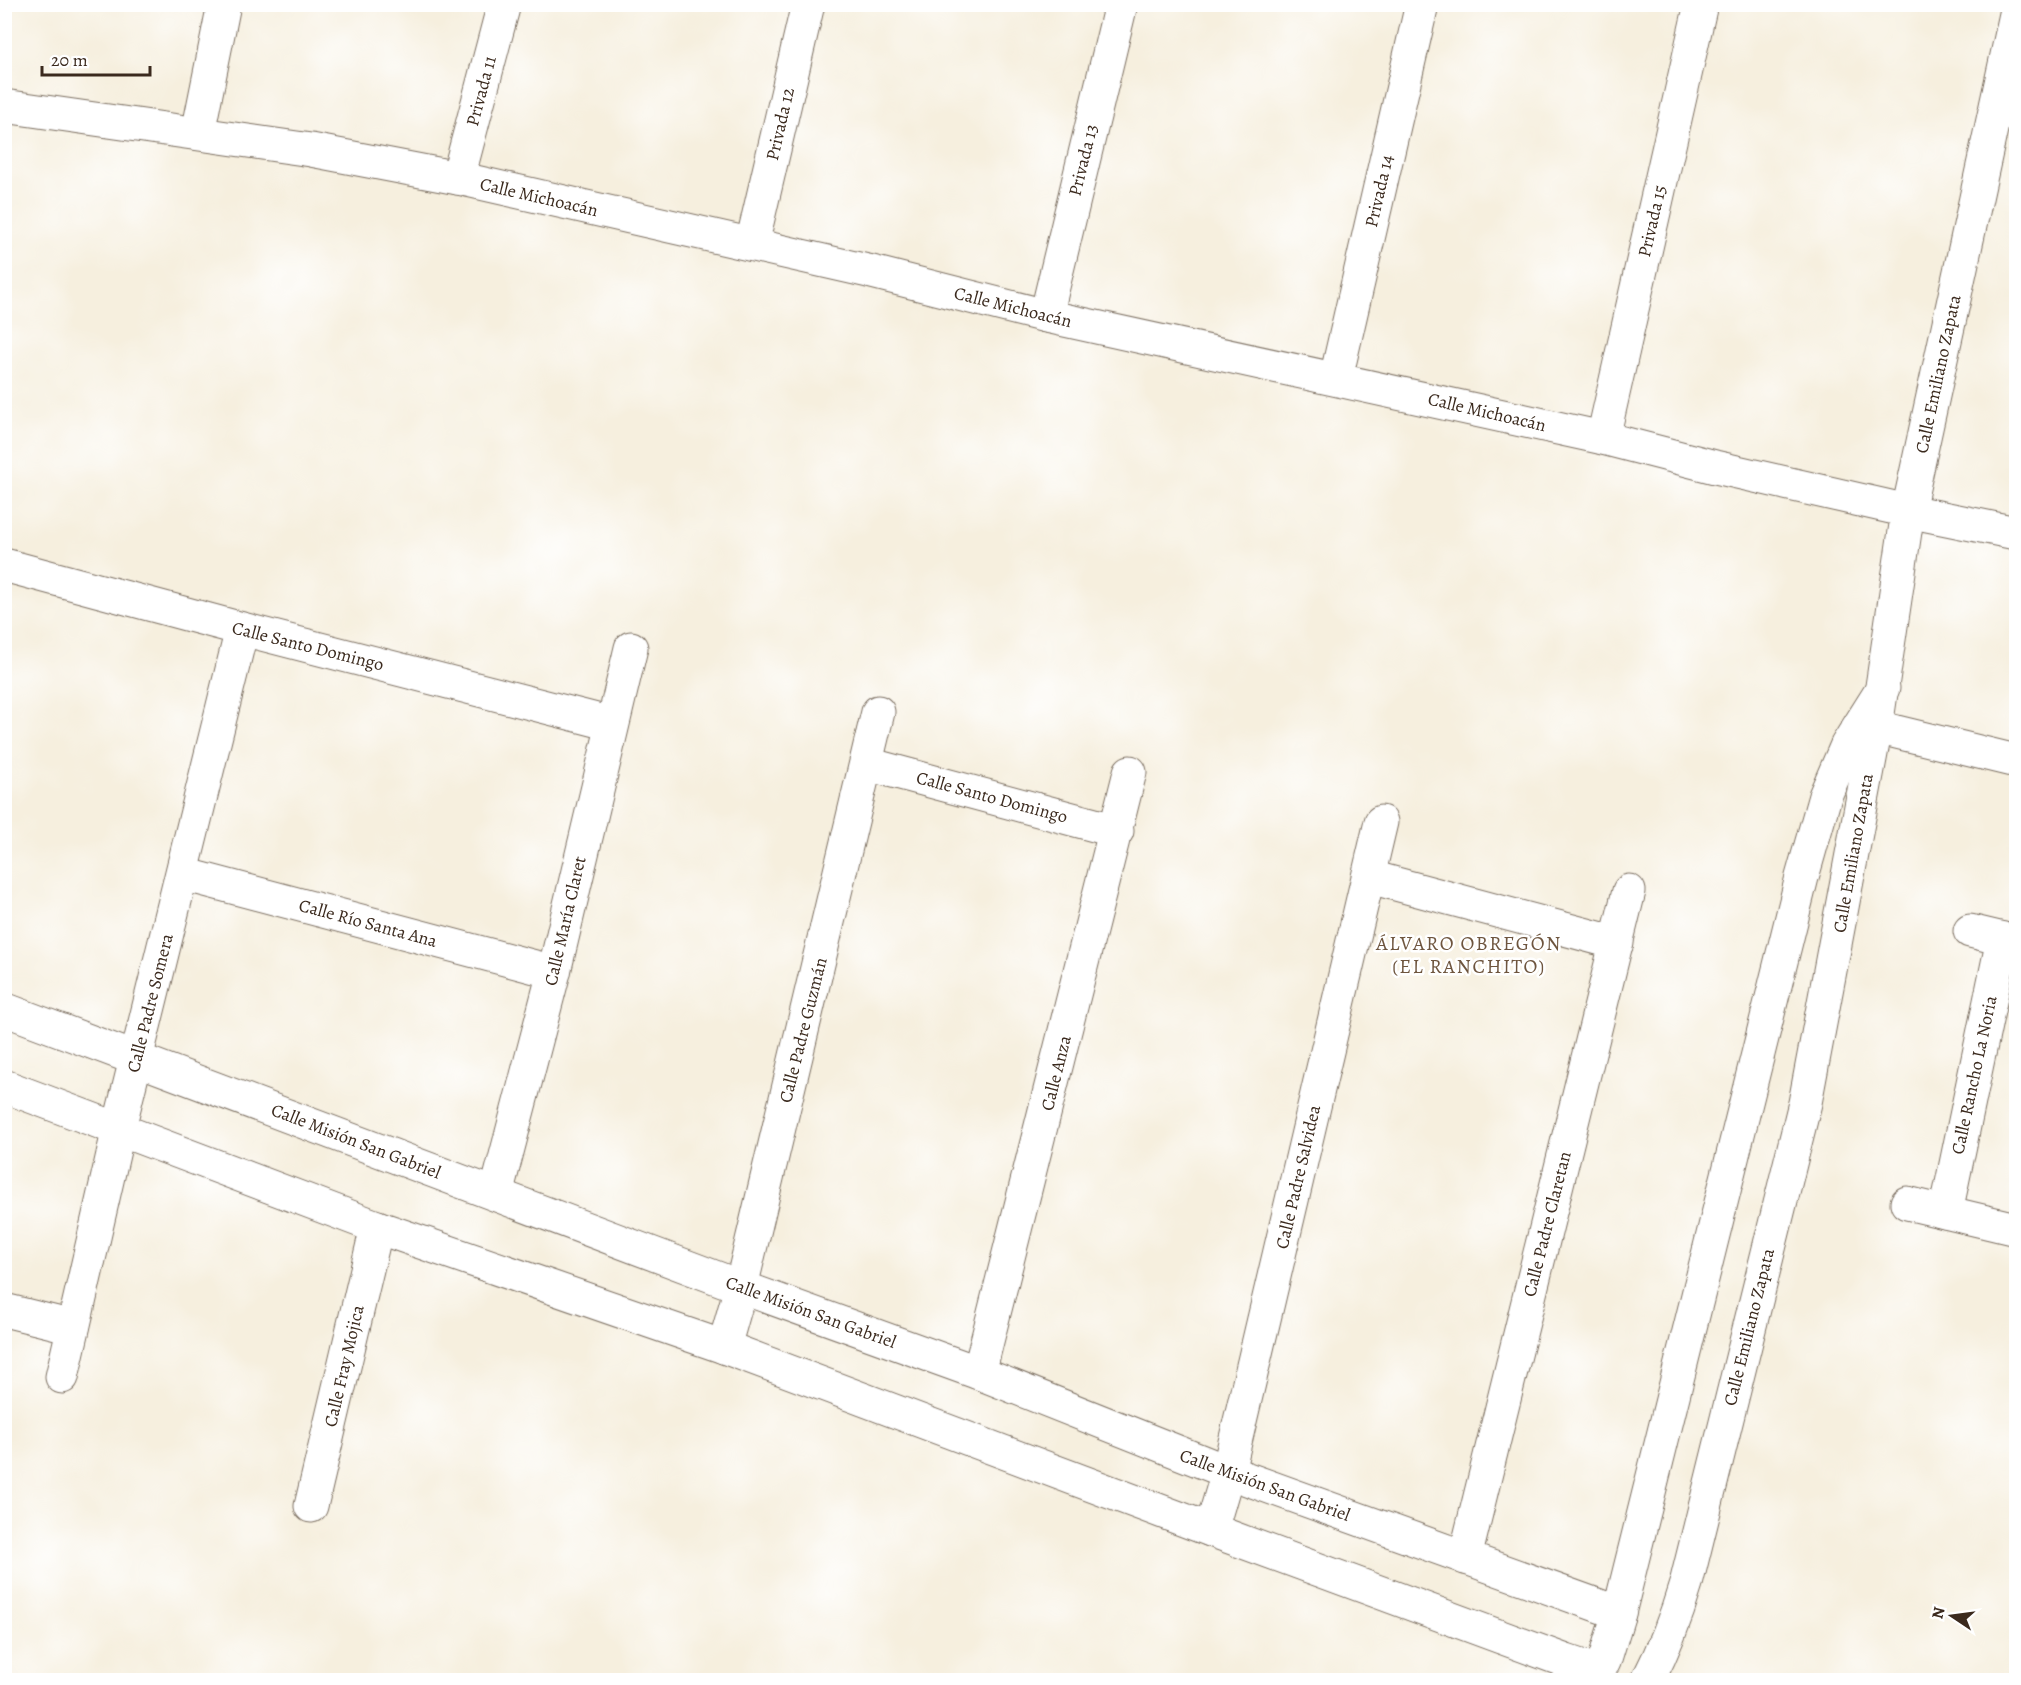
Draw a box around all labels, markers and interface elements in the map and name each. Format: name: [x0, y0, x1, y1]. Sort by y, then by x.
scale bar: [42, 39, 150, 77]
text: 20 m: [51, 48, 88, 72]
street label: Privada 11: [460, 53, 502, 129]
street label: Privada 12: [760, 85, 800, 163]
street label: Privada 13: [1063, 122, 1103, 198]
street label: Privada 14: [1359, 152, 1399, 230]
street label: Calle Michoacán: [478, 172, 601, 222]
street label: Privada 15: [1632, 183, 1672, 259]
street label: Calle Michoacán: [952, 281, 1074, 333]
street label: Calle Emiliano Zapata: [1909, 292, 1967, 455]
street label: Calle Michoacán: [1426, 387, 1549, 437]
street label: Calle Santo Domingo: [230, 616, 386, 676]
street label: Calle Santo Domingo: [914, 765, 1070, 829]
street label: Calle Emiliano Zapata: [1827, 771, 1879, 935]
street label: Calle María Claret: [538, 854, 592, 988]
street label: Calle Río Santa Ana: [296, 893, 440, 953]
street label: Calle Padre Somera: [121, 930, 179, 1075]
district label: ÁLVARO OBREGÓN (EL RANCHITO): [1375, 930, 1562, 980]
street label: Calle Padre Guzmán: [773, 955, 833, 1105]
street label: Calle Rancho La Noria: [1945, 993, 2003, 1157]
street label: Calle Anza: [1035, 1032, 1077, 1113]
street label: Calle Misión San Gabriel: [268, 1098, 445, 1185]
street label: Calle Padre Salvidea: [1270, 1102, 1326, 1251]
street label: Calle Padre Claretan: [1517, 1149, 1577, 1299]
street label: Calle Emiliano Zapata: [1718, 1245, 1780, 1408]
street label: Calle Misión San Gabriel: [722, 1270, 900, 1354]
street label: Calle Fray Mojica: [318, 1302, 370, 1429]
street label: Calle Misión San Gabriel: [1176, 1443, 1354, 1527]
north arrow: [1922, 1586, 1982, 1646]
text: N: [1926, 1604, 1950, 1621]

